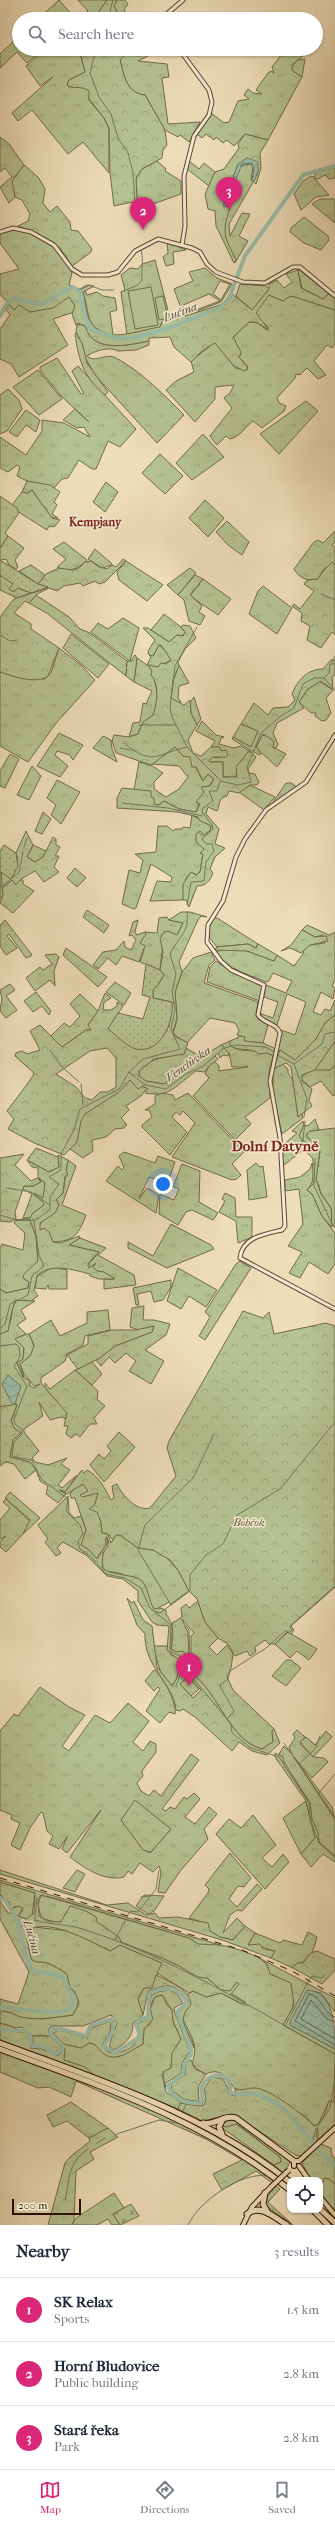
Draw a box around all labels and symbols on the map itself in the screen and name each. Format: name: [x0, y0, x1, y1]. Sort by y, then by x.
pin: 3: [216, 177, 242, 210]
pin: 2: [130, 197, 156, 230]
water label: Lučina: [160, 299, 199, 325]
district label: Kempjany: [69, 515, 122, 530]
water label: Venclůvka: [163, 1043, 213, 1085]
district label: Dolní Datyně: [231, 1137, 319, 1155]
your location: [153, 1174, 173, 1194]
park label: Bobčok: [232, 1516, 265, 1529]
pin: 1: [176, 1653, 202, 1686]
water label: Lučina: [20, 1917, 44, 1956]
scale bar: [12, 2197, 81, 2216]

